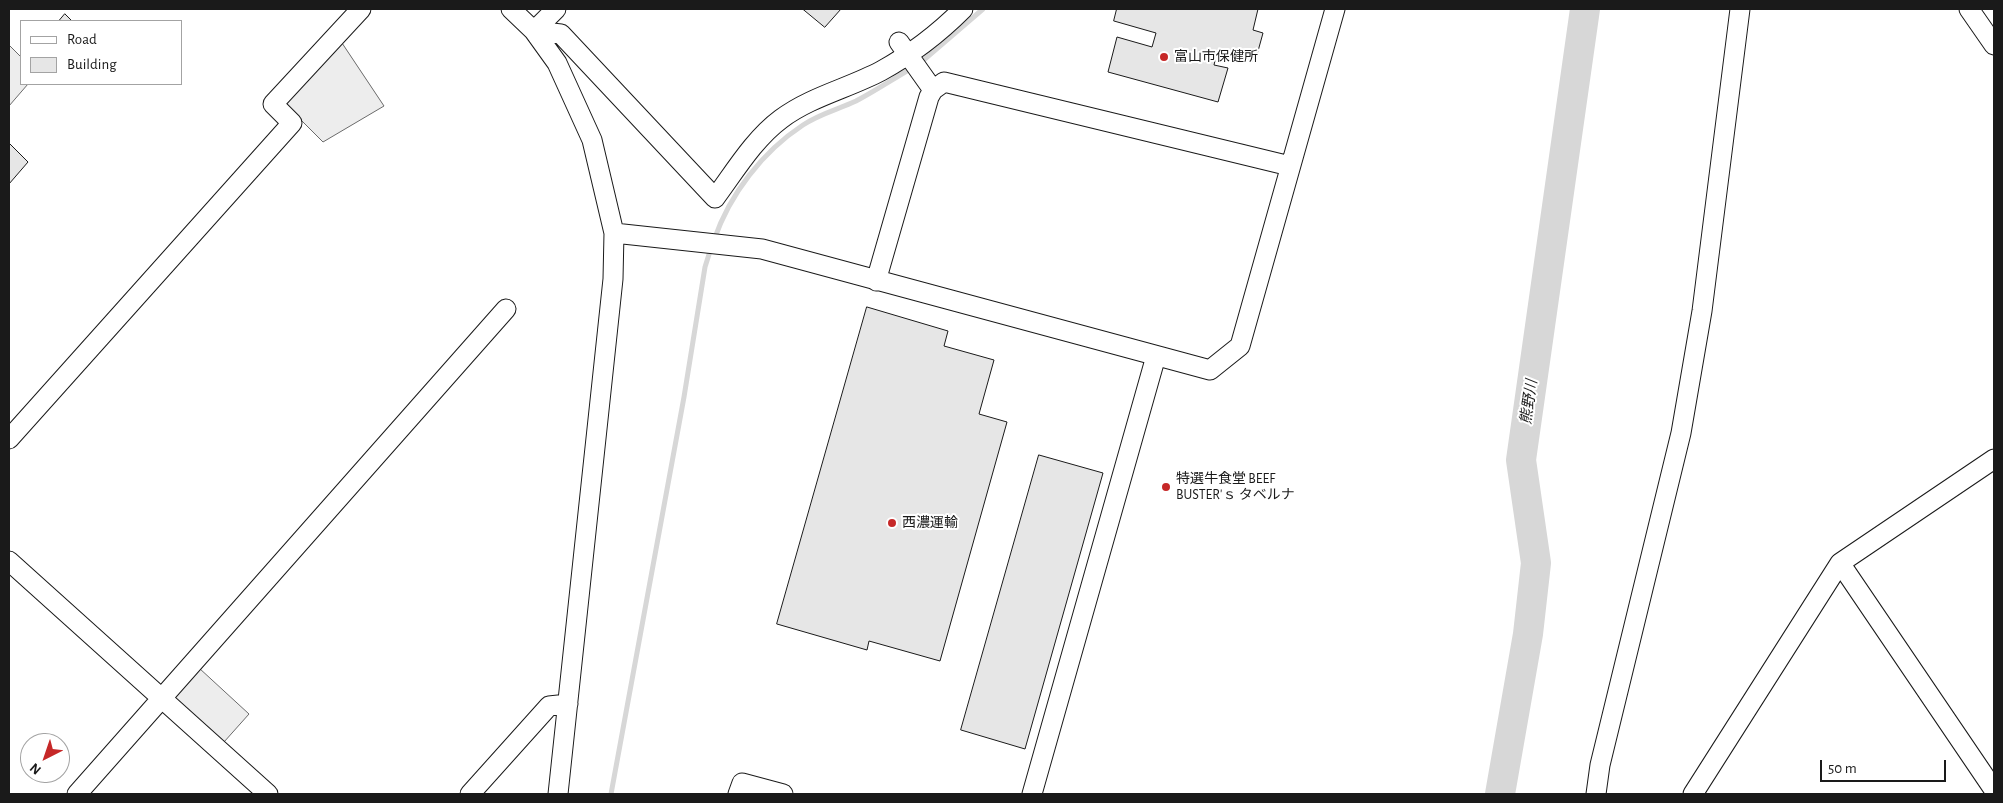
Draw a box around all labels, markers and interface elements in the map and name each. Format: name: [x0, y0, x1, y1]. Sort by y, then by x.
legend: [20, 20, 182, 85]
text: Road: [67, 32, 97, 47]
place label: 富山市保健所: [1174, 49, 1258, 65]
marker: 富山市保健所: [1158, 51, 1170, 63]
text: Building: [67, 57, 117, 72]
water label: 熊野川: [1517, 378, 1541, 426]
place label: 特選牛食堂 BEEF BUSTER'ｓ タベルナ: [1176, 471, 1295, 504]
marker: 特選牛食堂 BEEF BUSTER'ｓ タベルナ: [1160, 481, 1172, 493]
place label: 西濃運輸: [902, 515, 958, 531]
marker: 西濃運輸: [886, 517, 898, 529]
north arrow: [20, 733, 70, 783]
scale bar: [1823, 750, 1949, 782]
text: N: [28, 760, 44, 777]
text: 50 m: [1828, 761, 1857, 776]

